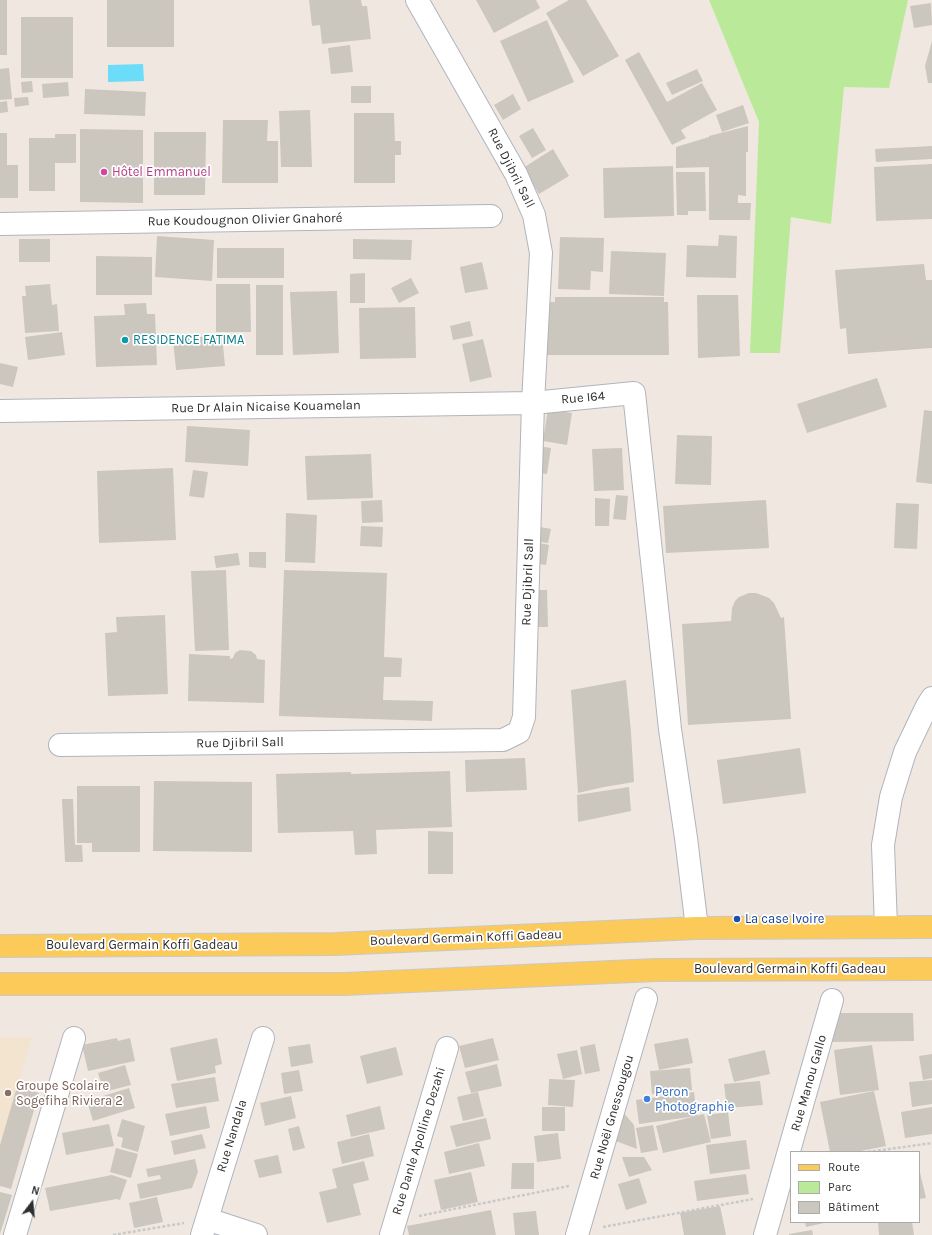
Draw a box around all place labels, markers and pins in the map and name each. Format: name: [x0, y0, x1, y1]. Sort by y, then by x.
place label: Hôtel Emmanuel: [112, 164, 211, 180]
marker: Hôtel Emmanuel: [99, 167, 109, 177]
place label: RESIDENCE FATIMA: [133, 332, 245, 348]
marker: RESIDENCE FATIMA: [120, 335, 130, 345]
place label: La case Ivoire: [745, 911, 824, 927]
marker: La case Ivoire: [732, 914, 742, 924]
place label: Groupe Scolaire Sogefiha Riviera 2: [16, 1078, 123, 1109]
place label: Peron Photographie: [655, 1084, 734, 1115]
marker: Groupe Scolaire Sogefiha Riviera 2: [3, 1088, 13, 1098]
marker: Peron Photographie: [642, 1094, 652, 1104]

